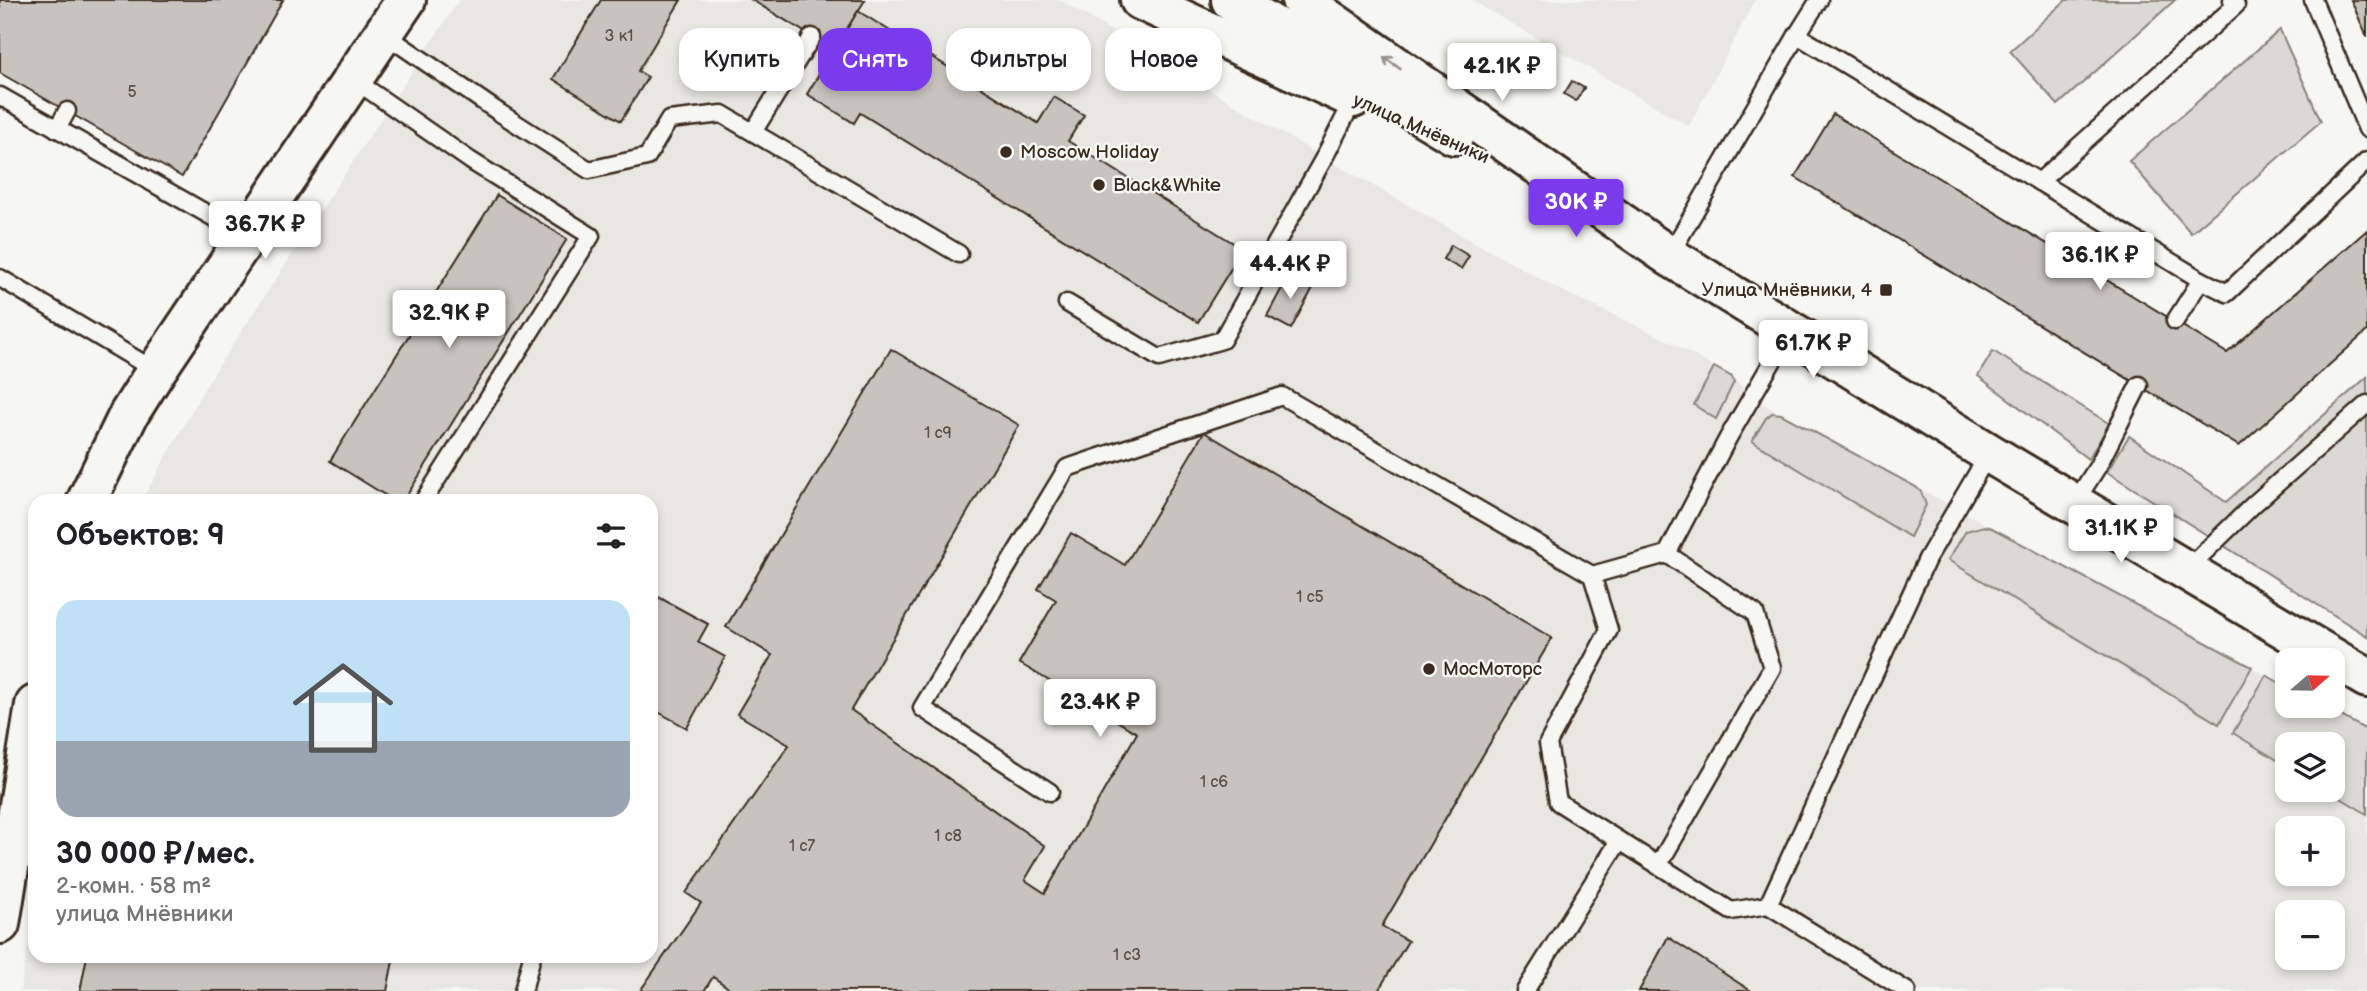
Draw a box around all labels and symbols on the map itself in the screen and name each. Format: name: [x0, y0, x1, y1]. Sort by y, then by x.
house number: 3 к1: [605, 27, 633, 46]
pin: 42.1K ₽: [1437, 43, 1567, 103]
one-way arrow: [1383, 56, 1402, 70]
house number: 5: [127, 83, 137, 102]
street label: улица Мнёвники: [1349, 89, 1493, 169]
place label: Moscow Holiday: [1020, 141, 1159, 164]
marker: Moscow Holiday: [998, 144, 1014, 160]
place label: Black&White: [1113, 174, 1221, 197]
marker: Black&White: [1091, 177, 1107, 193]
pin: 30K ₽: [1527, 180, 1625, 239]
pin: 36.7K ₽: [200, 202, 330, 261]
pin: 36.1K ₽: [2035, 232, 2165, 292]
pin: 44.4K ₽: [1225, 242, 1355, 301]
place label: Улица Мнёвники, 4: [1701, 279, 1872, 302]
marker: Улица Мнёвники, 4: [1878, 282, 1894, 298]
pin: 32.9K ₽: [384, 290, 514, 350]
pin: 61.7K ₽: [1748, 320, 1878, 380]
house number: 1 с9: [924, 424, 952, 443]
pin: 31.1K ₽: [2056, 505, 2186, 565]
house number: 1 с5: [1296, 588, 1324, 607]
north arrow: [2275, 648, 2345, 718]
place label: МосМоторс: [1443, 658, 1543, 681]
marker: МосМоторс: [1421, 661, 1437, 677]
pin: 23.4K ₽: [1035, 680, 1165, 739]
house number: 1 с6: [1200, 773, 1228, 792]
house number: 1 с8: [934, 827, 962, 846]
house number: 1 с7: [789, 837, 815, 856]
house number: 1 с3: [1113, 946, 1141, 965]

